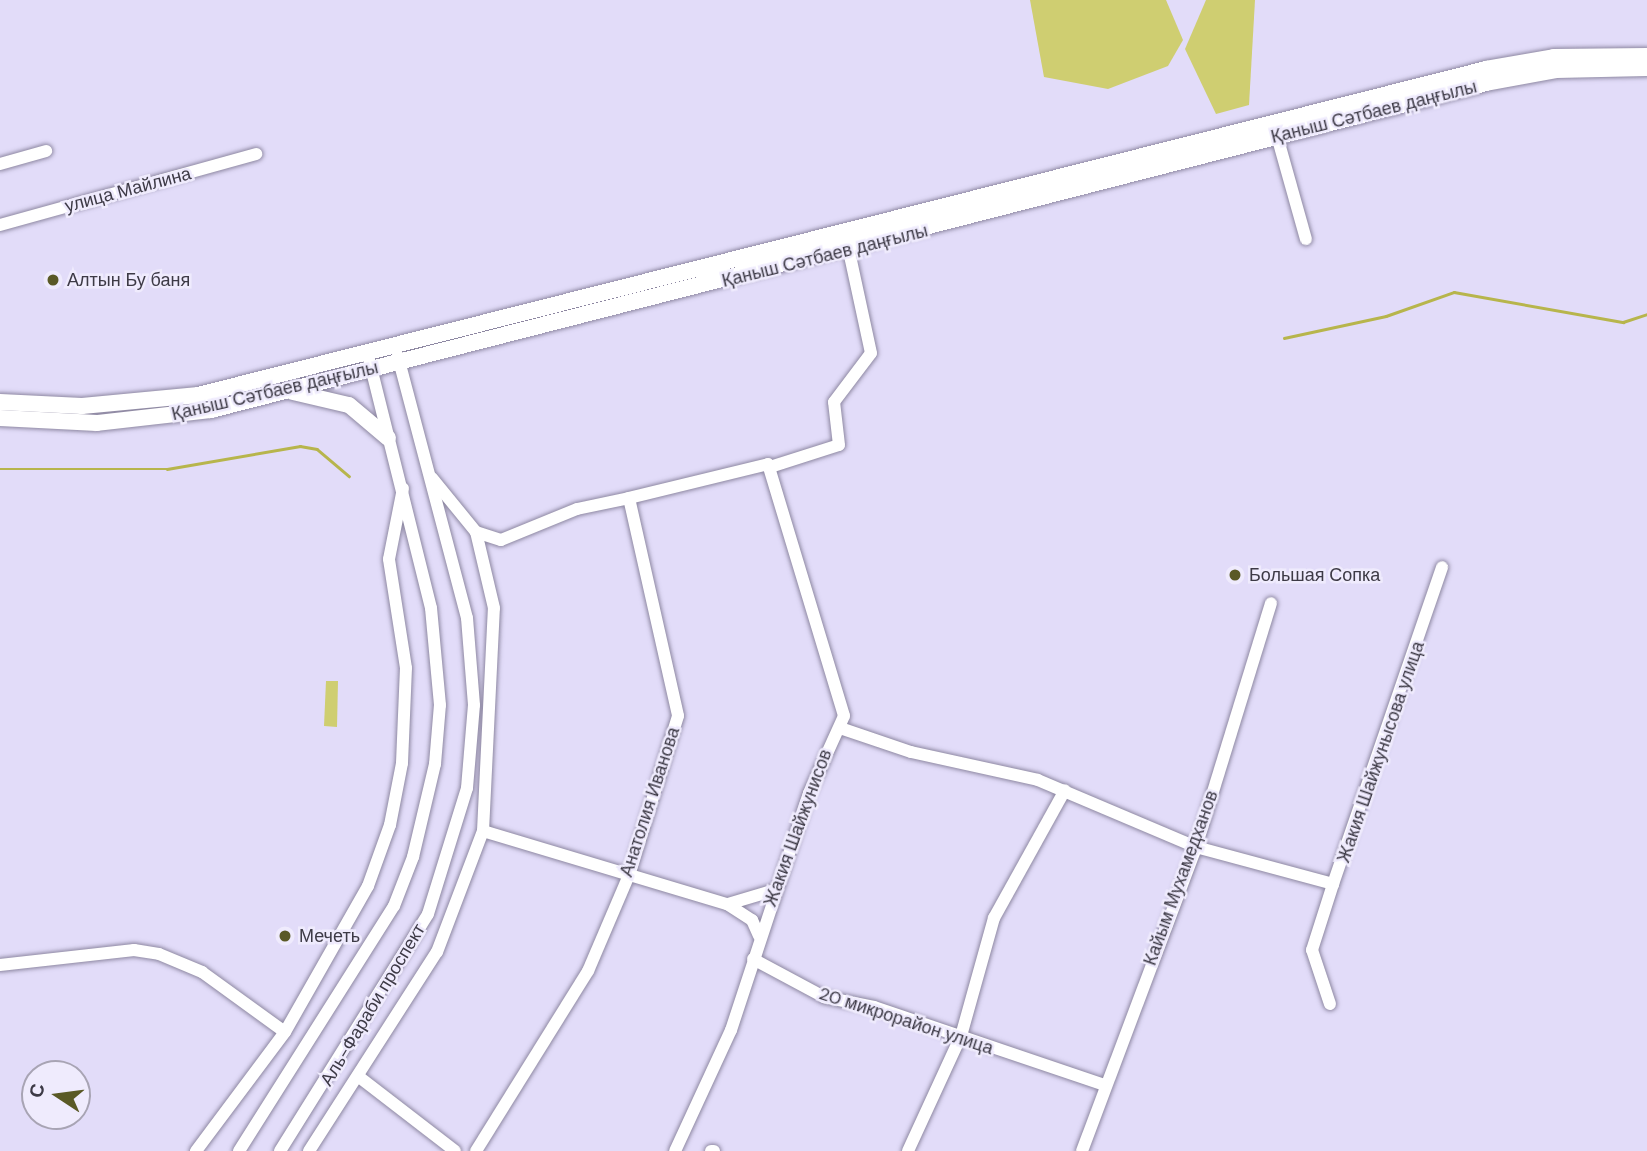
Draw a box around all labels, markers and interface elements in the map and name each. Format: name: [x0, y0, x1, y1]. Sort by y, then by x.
street label: Қаныш Сәтбаев даңғылы: [1269, 76, 1479, 148]
street label: улица Майлина: [62, 163, 194, 217]
street label: Қаныш Сәтбаев даңғылы: [720, 220, 930, 292]
place label: Алтын Бу баня: [67, 269, 190, 291]
marker: Алтын Бу баня: [45, 272, 61, 288]
street label: Қаныш Сәтбаев даңғылы: [170, 357, 380, 425]
place label: Большая Сопка: [1249, 564, 1380, 586]
marker: Большая Сопка: [1227, 567, 1243, 583]
street label: Жакия Шайжунысова улица: [1333, 638, 1429, 866]
street label: Анатолия Иванова: [616, 725, 684, 879]
street label: Жакия Шайжунисов: [759, 746, 837, 910]
street label: Кайым Мухамедханов: [1139, 788, 1223, 968]
street label: Аль-Фараби проспект: [316, 920, 430, 1090]
place label: Мечеть: [299, 925, 360, 947]
marker: Мечеть: [277, 928, 293, 944]
street label: 20 микрорайон улица: [816, 983, 996, 1059]
north arrow: [21, 1060, 91, 1130]
text: С: [23, 1081, 51, 1100]

